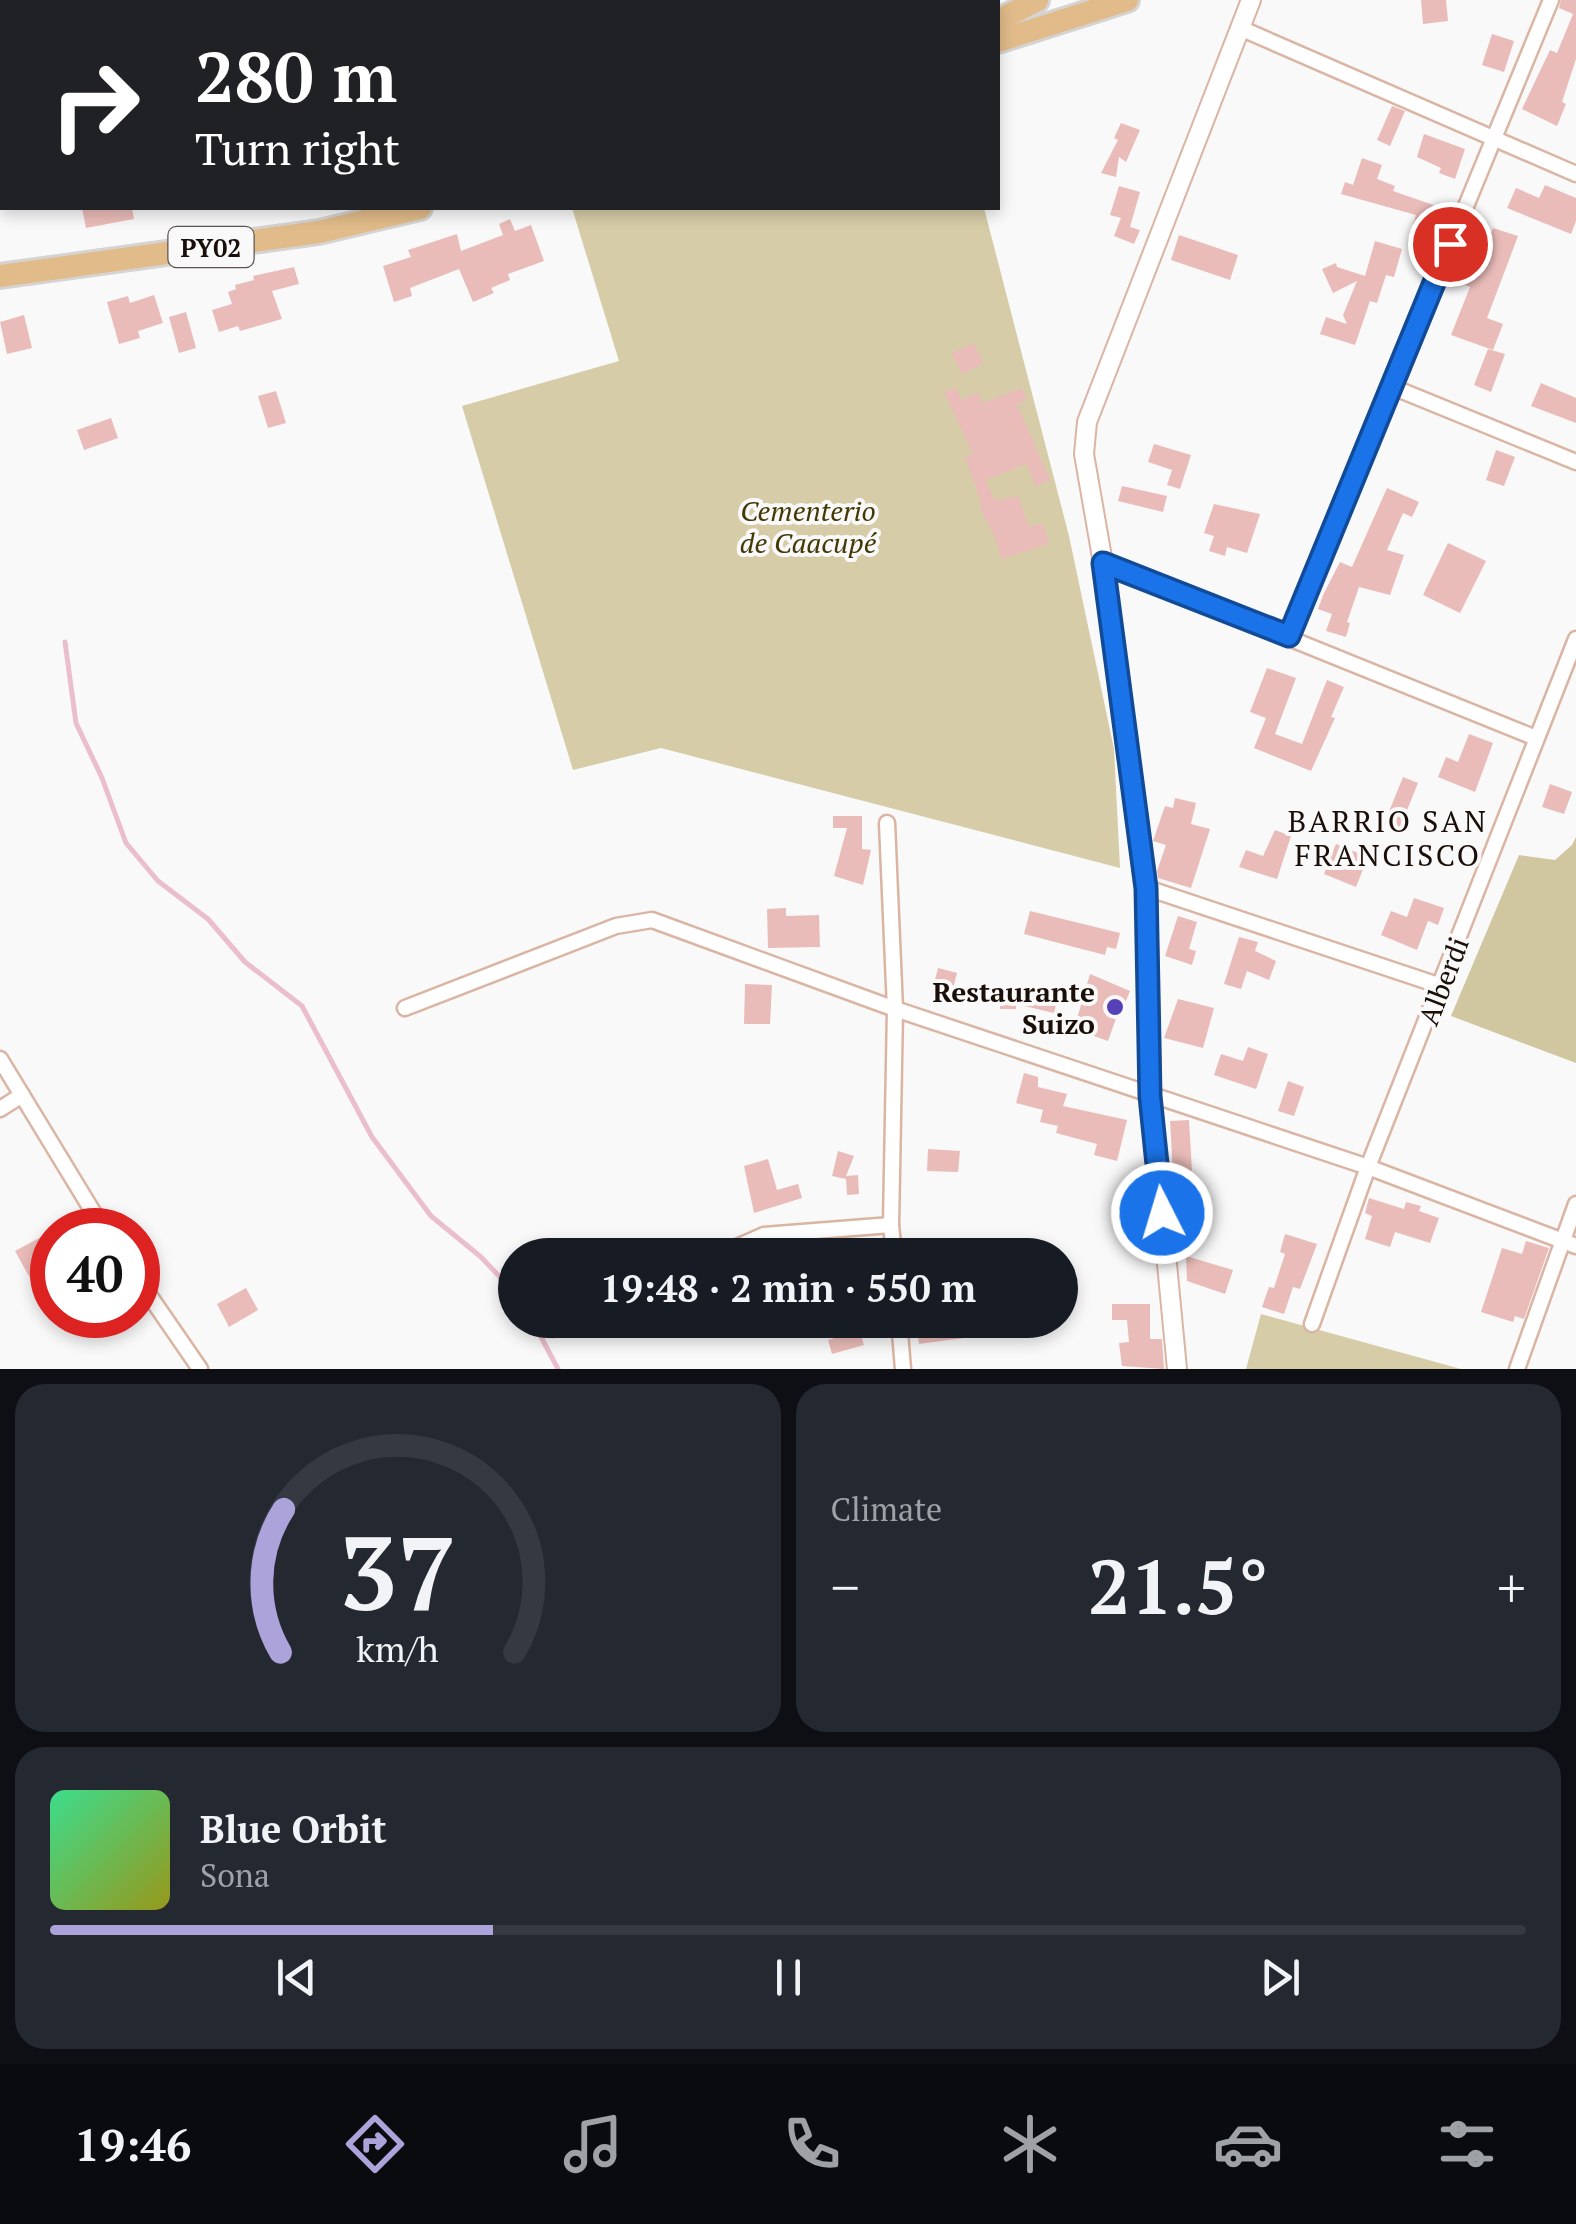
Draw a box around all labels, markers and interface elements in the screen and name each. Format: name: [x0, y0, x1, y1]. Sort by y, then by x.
text: 280 m: [195, 29, 397, 122]
icon: right: [30, 40, 160, 170]
text: Turn right: [195, 118, 400, 178]
pin: [1408, 202, 1493, 287]
icon: arrive: [1423, 217, 1478, 272]
road number: PY02: [168, 227, 254, 267]
park label: Cementerio de Caacupé: [740, 492, 878, 561]
district label: BARRIO SAN FRANCISCO: [1288, 801, 1488, 875]
street label: Alberdi: [1409, 932, 1477, 1030]
place label: Restaurante Suizo: [932, 973, 1095, 1042]
marker: Restaurante Suizo: [1104, 996, 1126, 1018]
position arrow: [1110, 1161, 1214, 1265]
speed limit sign: 40: [30, 1208, 160, 1338]
text: 19:48 · 2 min · 550 m: [600, 1263, 976, 1313]
text: Climate: [831, 1488, 942, 1530]
text: 37: [339, 1502, 457, 1640]
text: 21.5°: [1088, 1536, 1268, 1635]
text: −: [831, 1550, 860, 1623]
text: +: [1497, 1550, 1526, 1623]
text: km/h: [356, 1625, 439, 1672]
text: Blue Orbit: [200, 1804, 387, 1854]
text: Sona: [200, 1854, 270, 1896]
icon: previous: [269, 1950, 324, 2005]
icon: pause: [761, 1950, 816, 2005]
icon: next: [1253, 1950, 1308, 2005]
icon: directions: [340, 2109, 410, 2179]
icon: music: [558, 2109, 628, 2179]
icon: phone: [777, 2109, 847, 2179]
icon: climate: [995, 2109, 1065, 2179]
icon: car: [1213, 2109, 1283, 2179]
icon: filters: [1432, 2109, 1502, 2179]
text: 19:46: [74, 2114, 191, 2174]

